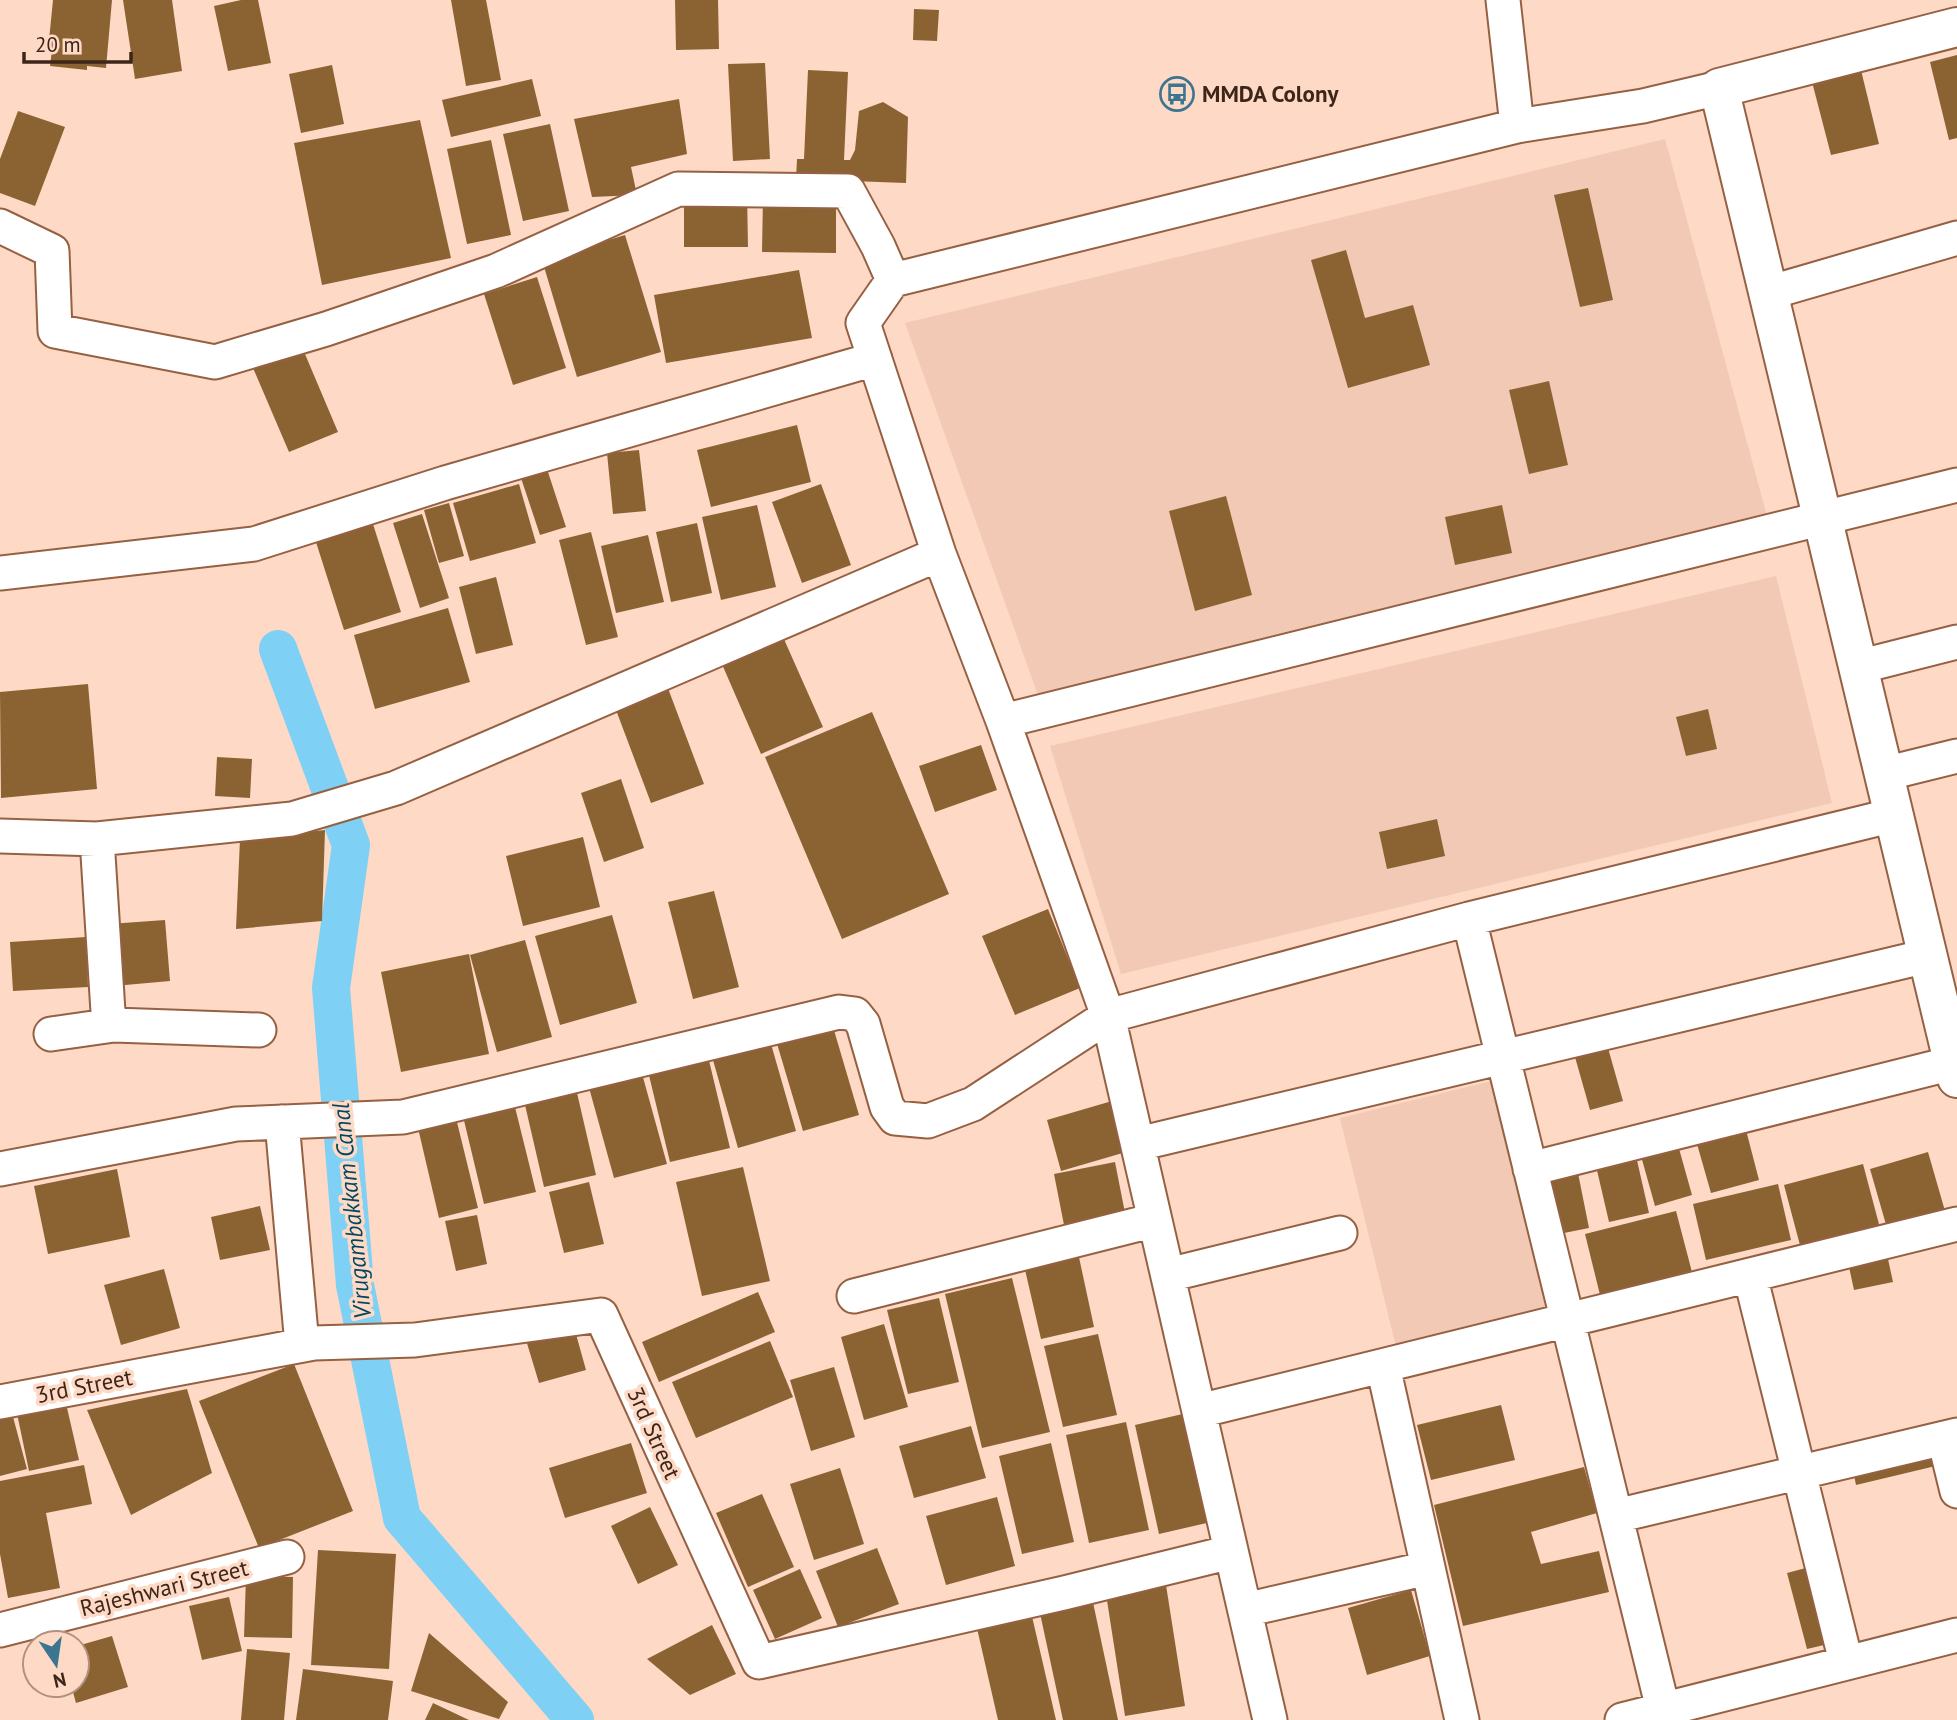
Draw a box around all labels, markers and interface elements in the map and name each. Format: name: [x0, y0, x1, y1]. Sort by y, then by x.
scale bar: [24, 21, 131, 65]
text: 20 m: [35, 31, 81, 58]
bus stop icon: MMDA Colony: [1158, 75, 1196, 113]
place label: MMDA Colony: [1202, 79, 1339, 108]
water label: Virugambakkam Canal: [325, 1101, 378, 1321]
street label: 3rd Street: [33, 1362, 135, 1409]
street label: 3rd Street: [621, 1382, 688, 1483]
street label: Rajeshwari Street: [77, 1553, 251, 1622]
north arrow: [21, 1629, 91, 1699]
text: N: [51, 1667, 69, 1694]

